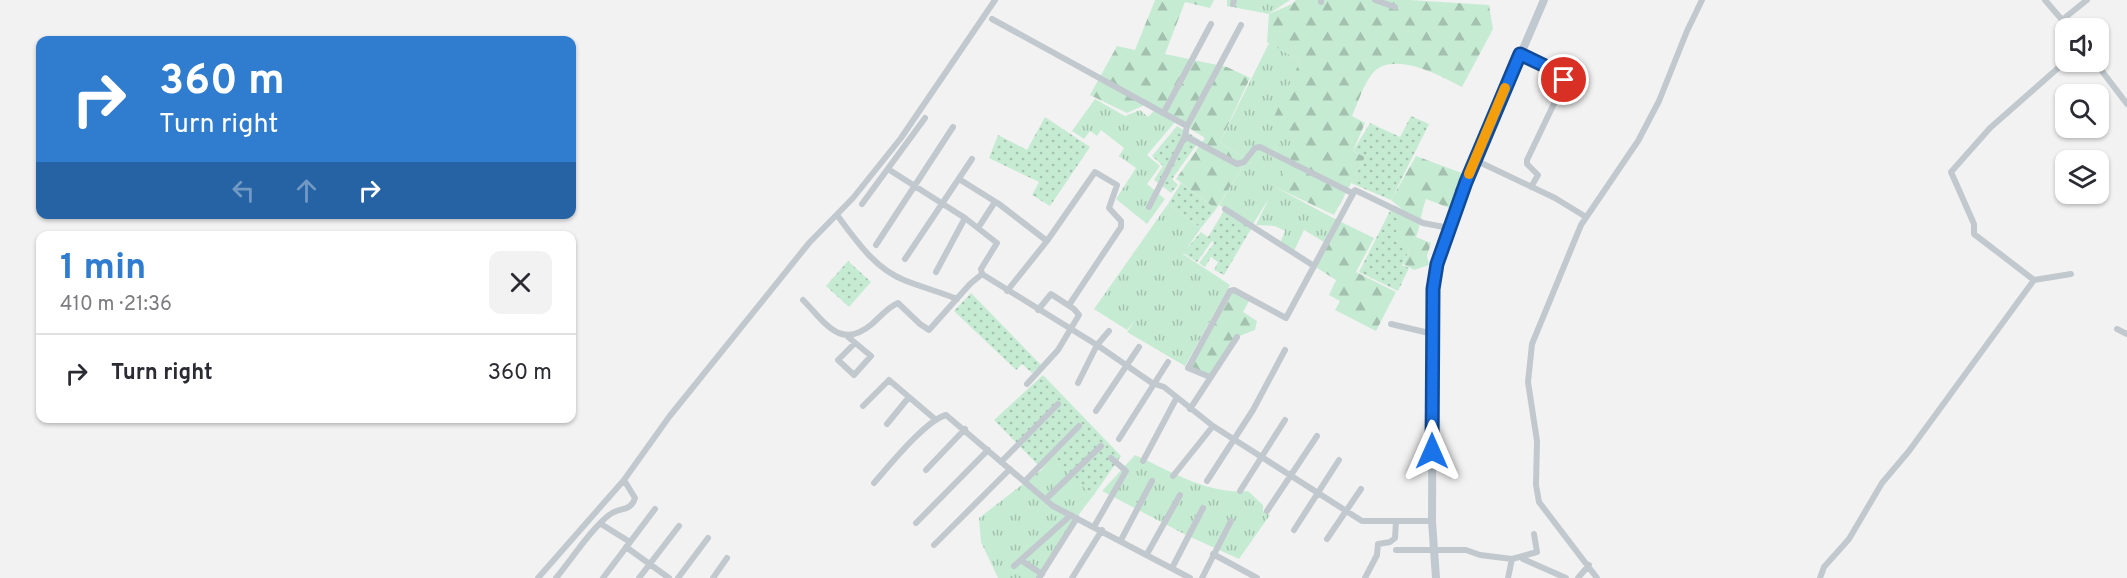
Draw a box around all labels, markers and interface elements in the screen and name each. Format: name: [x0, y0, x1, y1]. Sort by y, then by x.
map controls: [2055, 18, 2109, 204]
button: sound: [2055, 18, 2109, 72]
pin: [1538, 54, 1589, 105]
text: 360 m: [159, 56, 285, 109]
icon: right: [60, 60, 138, 138]
icon: arrive: [1547, 63, 1580, 96]
button: search: [2055, 84, 2109, 138]
text: Turn right: [159, 108, 278, 142]
button: layers: [2055, 150, 2109, 204]
icon: left: [227, 174, 260, 207]
icon: ahead: [290, 174, 323, 207]
icon: right: [353, 174, 386, 207]
text: 1 min: [60, 246, 146, 292]
button: close: [489, 251, 552, 314]
text: 410 m · 21:36: [60, 292, 172, 318]
icon: right: [60, 357, 93, 390]
text: Turn right: [111, 360, 213, 387]
text: 360 m: [488, 360, 552, 387]
position arrow: [1400, 419, 1464, 483]

